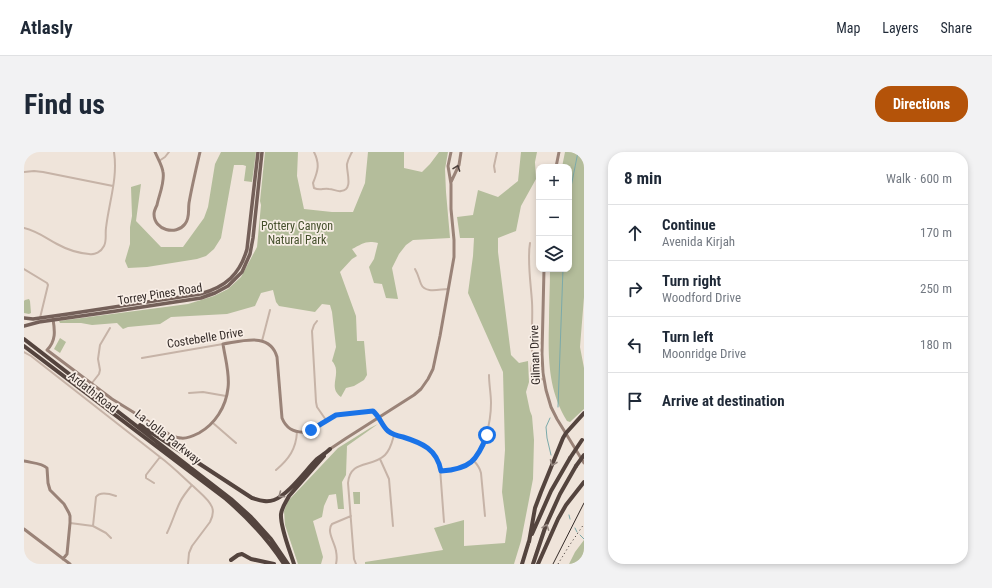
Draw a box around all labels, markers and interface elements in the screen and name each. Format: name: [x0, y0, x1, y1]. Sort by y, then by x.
text: Atlasly: [20, 16, 73, 39]
text: Map: [836, 20, 860, 36]
text: Layers: [882, 20, 919, 36]
text: Share: [941, 20, 972, 36]
button: Directions: [875, 86, 968, 122]
text: Find us: [24, 88, 105, 121]
map controls: [536, 164, 572, 272]
button: +: [536, 164, 572, 200]
one-way arrow: [452, 165, 461, 172]
text: 8 min: [624, 168, 662, 188]
text: Walk · 600 m: [886, 171, 952, 186]
button: −: [536, 200, 572, 236]
text: Continue: [662, 216, 716, 234]
park label: Pottery Canyon Natural Park: [261, 219, 333, 247]
icon: ahead: [624, 222, 646, 244]
text: 170 m: [920, 225, 952, 240]
text: Avenida Kirjah: [662, 234, 735, 249]
button: layers: [536, 236, 572, 272]
text: Turn right: [662, 272, 721, 290]
icon: right: [624, 278, 646, 300]
street label: Torrey Pines Road: [117, 280, 203, 308]
text: 250 m: [920, 281, 952, 296]
text: Woodford Drive: [662, 290, 741, 305]
street label: Gilman Drive: [527, 324, 543, 385]
street label: Costebelle Drive: [166, 325, 244, 351]
text: Turn left: [662, 328, 713, 346]
icon: left: [624, 334, 646, 356]
text: 180 m: [920, 337, 952, 352]
text: Moonridge Drive: [662, 346, 746, 361]
street label: Ardath Road: [66, 369, 120, 416]
icon: arrive: [624, 390, 646, 412]
text: Arrive at destination: [662, 392, 785, 410]
street label: La Jolla Parkway: [132, 407, 204, 467]
route end: [302, 421, 320, 439]
route start: [478, 426, 496, 444]
one-way arrow: [549, 460, 557, 467]
one-way arrow: [278, 490, 285, 498]
one-way arrow: [541, 524, 549, 531]

